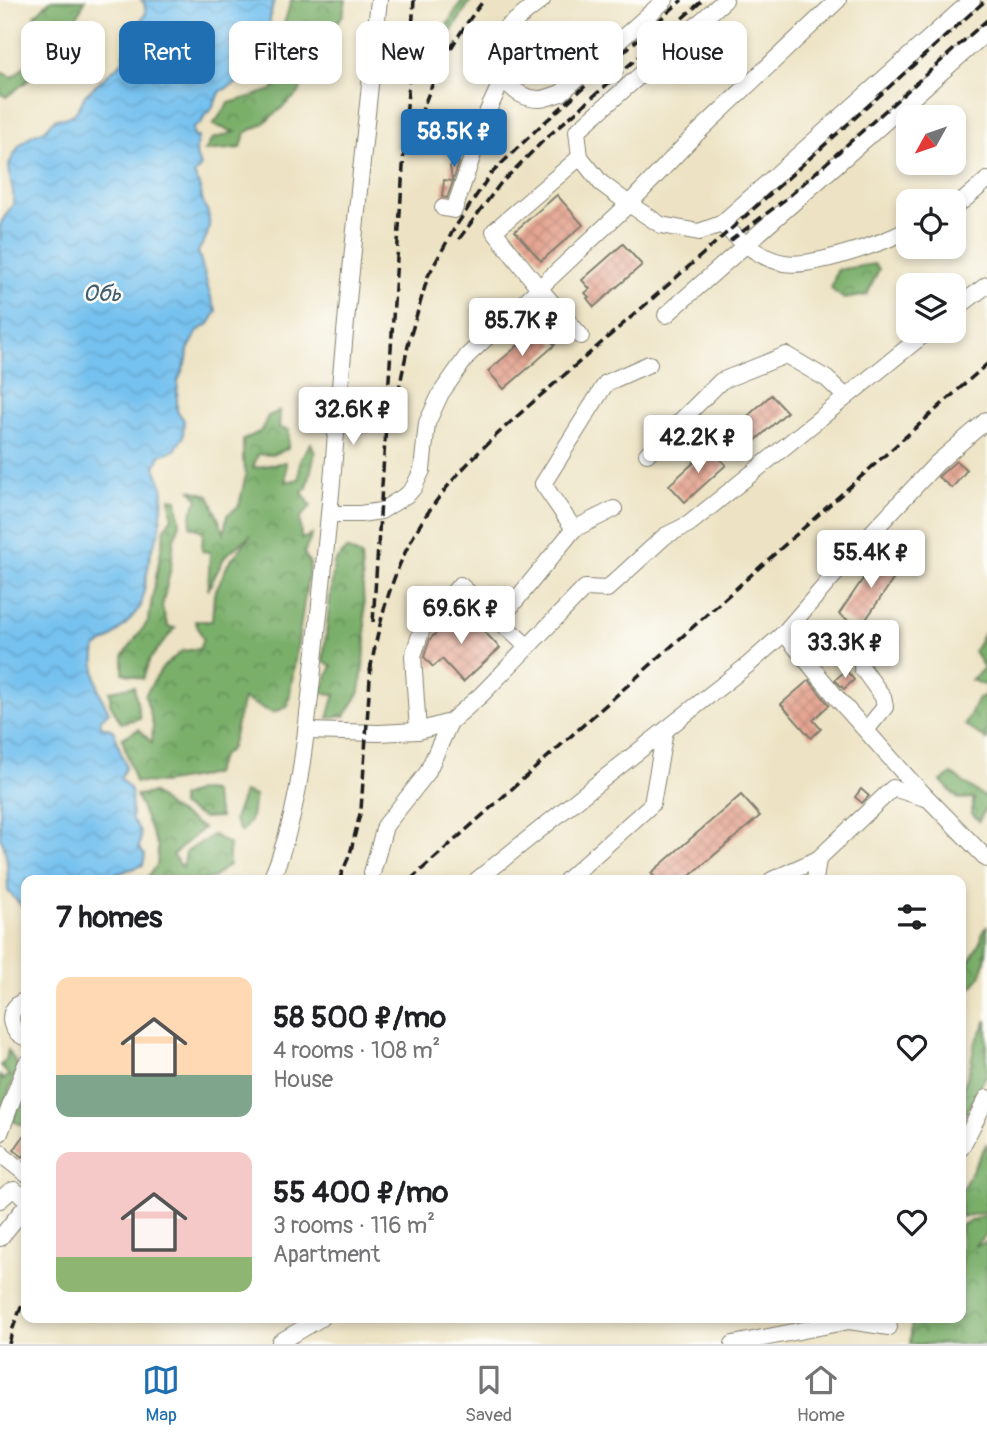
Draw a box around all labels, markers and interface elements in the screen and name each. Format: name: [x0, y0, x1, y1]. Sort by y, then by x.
chip: Buy: [21, 21, 105, 84]
chip: Rent: [119, 21, 215, 84]
chip: Filters: [229, 21, 342, 84]
chip: New: [356, 21, 449, 84]
chip: Apartment: [463, 21, 623, 84]
chip: House: [637, 21, 747, 84]
north arrow: [896, 105, 966, 175]
map controls: [896, 105, 966, 343]
pin: 58.5K ₽: [389, 110, 519, 169]
text: 58.5K ₽: [417, 117, 491, 146]
button: locate: [896, 189, 966, 259]
button: layers: [896, 273, 966, 343]
water label: Обь: [83, 279, 122, 308]
pin: 85.7K ₽: [457, 298, 587, 358]
text: 85.7K ₽: [485, 306, 559, 335]
pin: 32.6K ₽: [288, 388, 418, 447]
text: 32.6K ₽: [315, 395, 391, 424]
pin: 42.2K ₽: [633, 416, 763, 475]
text: 42.2K ₽: [660, 423, 736, 452]
pin: 55.4K ₽: [806, 530, 936, 590]
text: 55.4K ₽: [833, 538, 909, 567]
pin: 69.6K ₽: [396, 586, 526, 646]
text: 69.6K ₽: [423, 594, 499, 623]
pin: 33.3K ₽: [780, 620, 910, 680]
text: 33.3K ₽: [807, 628, 883, 657]
icon: filters: [893, 898, 931, 936]
text: 7 homes: [56, 899, 163, 936]
text: 58 500 ₽/mo: [273, 999, 446, 1036]
icon: home: [112, 1005, 196, 1089]
icon: heart: [893, 1028, 931, 1066]
text: 4 rooms · 108 m²: [273, 1036, 440, 1065]
text: House: [273, 1065, 333, 1094]
text: 55 400 ₽/mo: [273, 1174, 448, 1211]
icon: home: [112, 1180, 196, 1264]
icon: heart: [893, 1203, 931, 1241]
text: 3 rooms · 116 m²: [273, 1211, 435, 1240]
text: Apartment: [273, 1240, 380, 1269]
tab: Map: [142, 1361, 180, 1427]
tab: Saved: [465, 1361, 512, 1427]
tab: Home: [797, 1361, 845, 1427]

